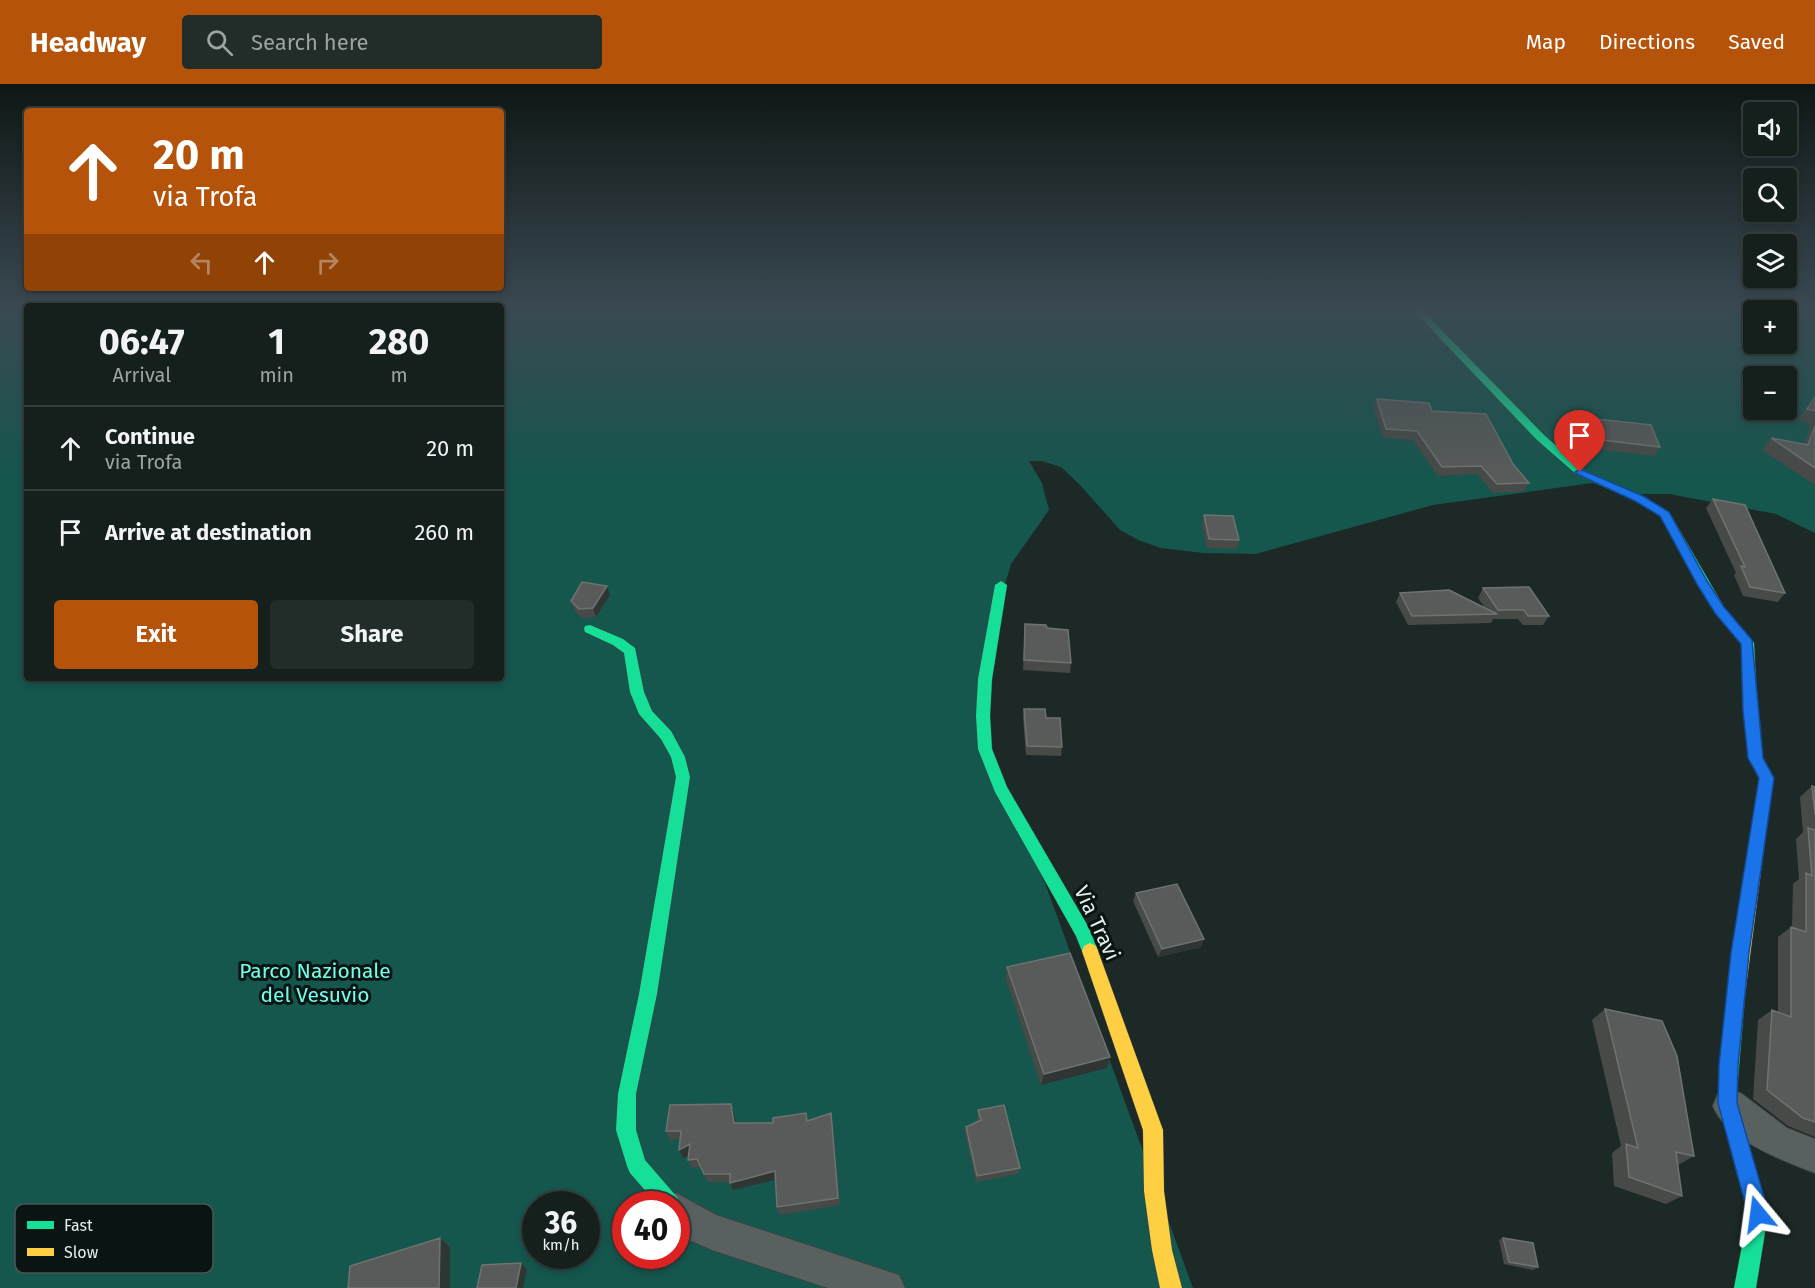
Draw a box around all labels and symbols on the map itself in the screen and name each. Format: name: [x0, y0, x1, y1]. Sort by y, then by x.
pin: [1554, 410, 1605, 472]
street label: Via Travi: [1068, 881, 1126, 965]
park label: Parco Nazionale del Vesuvio: [239, 958, 391, 1008]
position arrow: [1726, 1182, 1790, 1246]
speed limit sign: 40: [612, 1191, 690, 1269]
legend: [15, 1204, 213, 1273]
text: Fast: [64, 1216, 93, 1235]
text: Slow: [64, 1243, 99, 1262]

